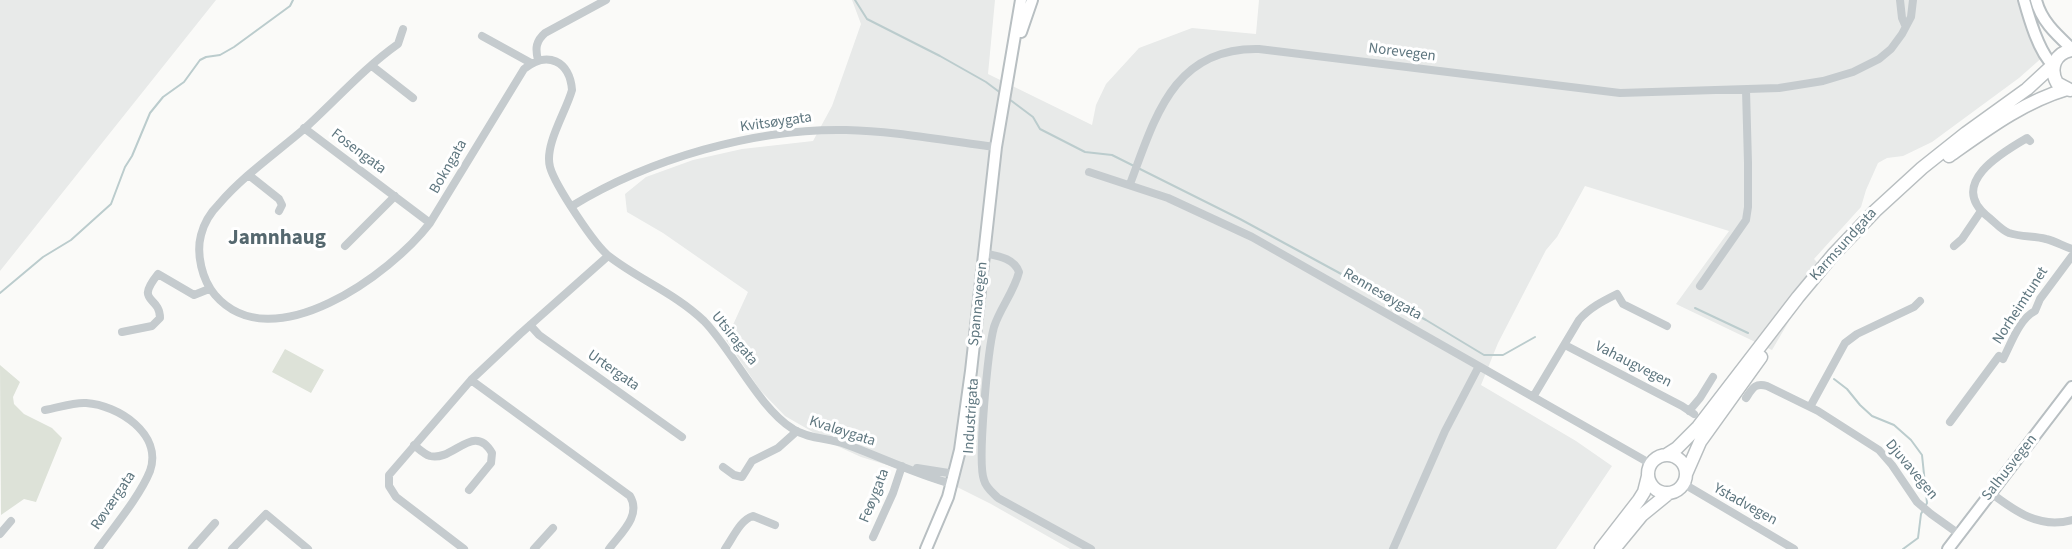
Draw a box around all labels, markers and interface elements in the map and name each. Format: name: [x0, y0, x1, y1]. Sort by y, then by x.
street label: Norevegen: [1367, 40, 1437, 66]
street label: Kvitsøygata: [739, 109, 813, 137]
street label: Fosengata: [327, 125, 389, 179]
street label: Bokngata: [426, 137, 472, 197]
street label: Karmsundgata: [1807, 205, 1881, 285]
district label: Jamnhaug: [228, 226, 326, 252]
street label: Spannavegen: [966, 261, 992, 347]
street label: Norheimtunet: [1989, 264, 2053, 348]
street label: Rennesøygata: [1339, 265, 1425, 325]
street label: Utsiragata: [707, 308, 761, 370]
street label: Vahaugvegen: [1592, 338, 1674, 392]
street label: Urtergata: [584, 347, 642, 395]
street label: Industrigata: [960, 378, 984, 454]
street label: Kvaløygata: [807, 413, 877, 451]
street label: Salhusvegen: [1979, 431, 2041, 505]
street label: Djuvavegen: [1881, 436, 1941, 504]
street label: Feøygata: [856, 466, 894, 526]
street label: Røværgata: [88, 468, 140, 534]
street label: Ystadvegen: [1710, 480, 1780, 530]

